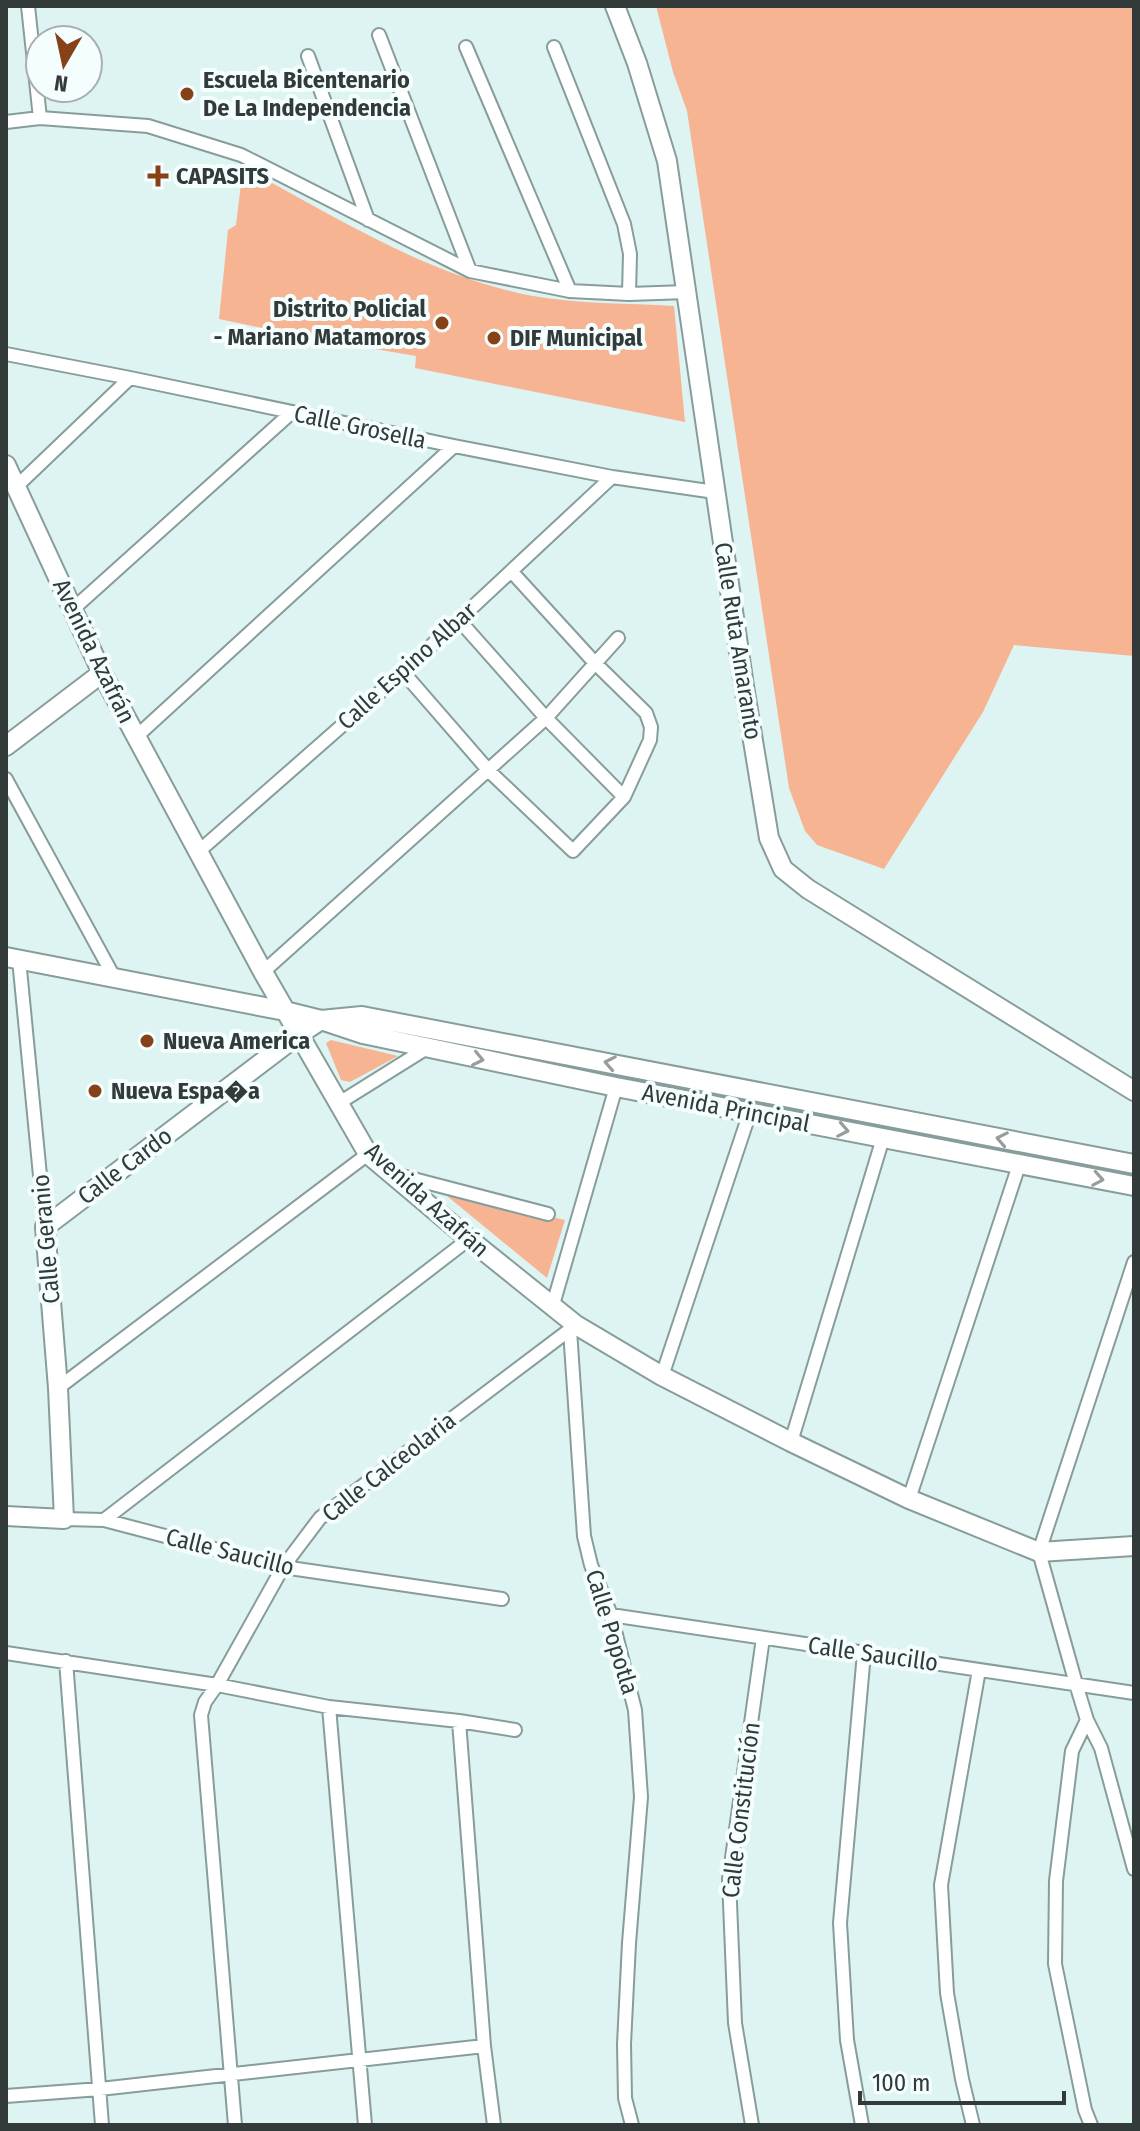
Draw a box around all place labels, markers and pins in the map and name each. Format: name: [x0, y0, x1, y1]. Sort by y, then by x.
place label: Escuela Bicentenario De La Independencia: [203, 66, 411, 122]
marker: Escuela Bicentenario De La Independencia: [178, 85, 196, 103]
place label: CAPASITS: [176, 162, 269, 190]
marker: CAPASITS: [147, 165, 169, 187]
place label: Distrito Policial - Mariano Matamoros: [214, 295, 426, 351]
marker: Distrito Policial - Mariano Matamoros: [433, 314, 451, 332]
place label: DIF Municipal: [510, 324, 643, 352]
marker: DIF Municipal: [485, 329, 503, 347]
place label: Nueva America: [163, 1027, 310, 1055]
marker: Nueva America: [138, 1032, 156, 1050]
place label: Nueva Espa�a: [111, 1077, 260, 1105]
marker: Nueva Espa�a: [86, 1082, 104, 1100]

